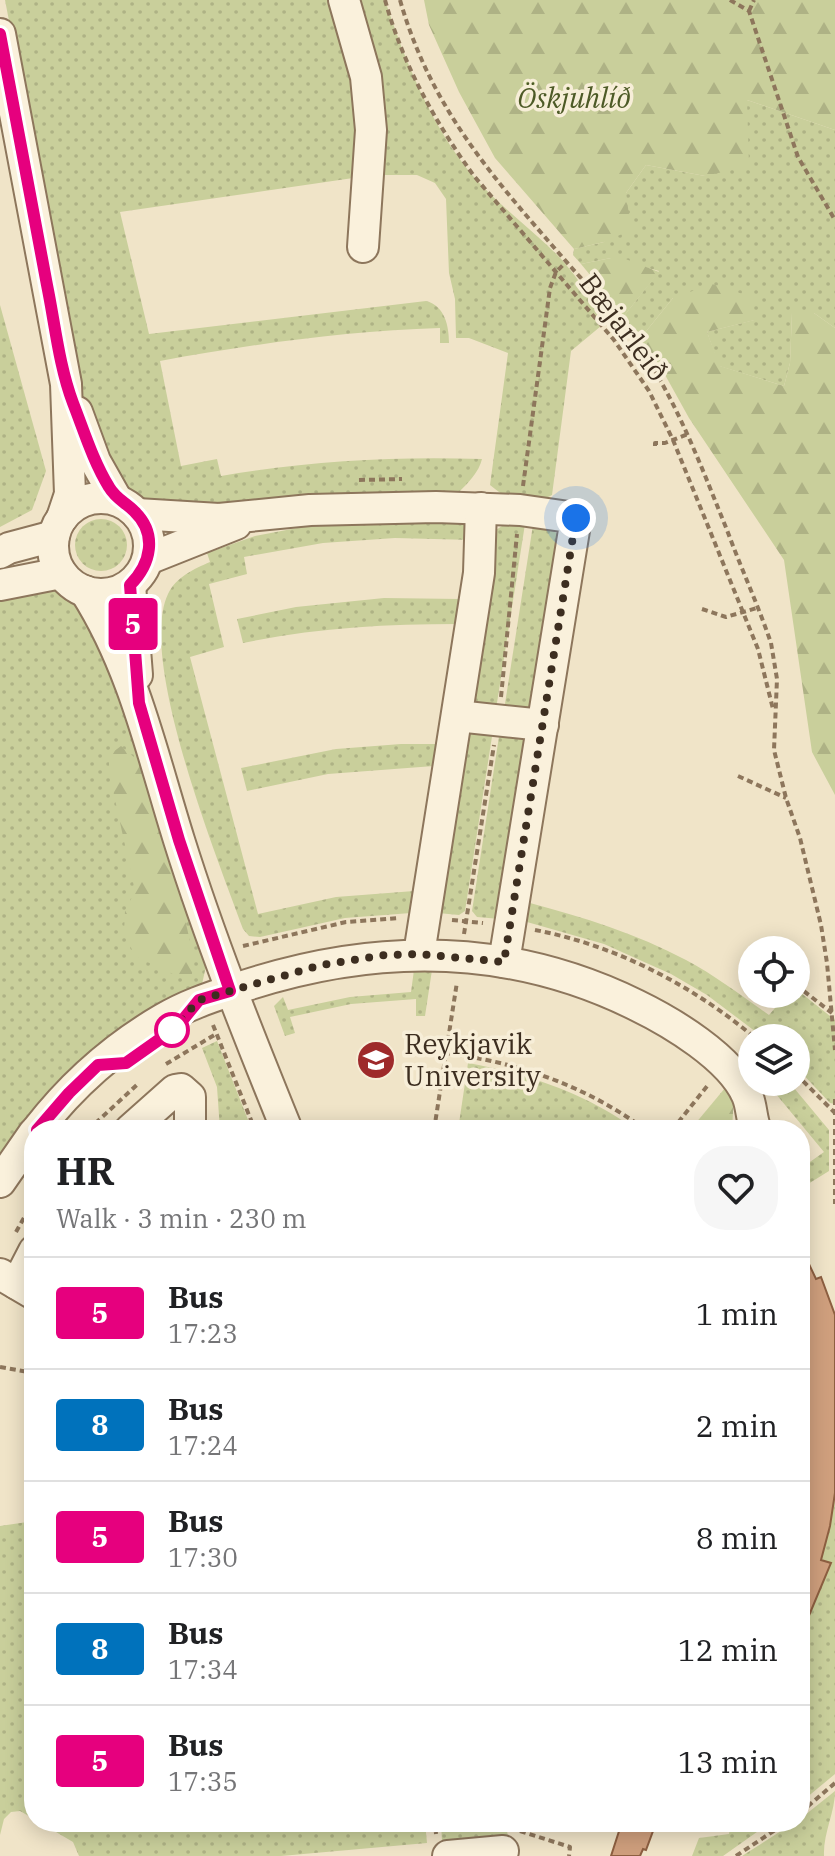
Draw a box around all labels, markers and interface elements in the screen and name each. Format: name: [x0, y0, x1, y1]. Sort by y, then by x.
park label: Öskjuhlíð: [517, 79, 631, 116]
street label: Bæjarleið: [572, 265, 677, 388]
your location: [556, 498, 596, 538]
line badge: 5: [107, 598, 159, 650]
text: 5: [125, 605, 141, 642]
map controls: [738, 936, 810, 1096]
button: locate: [738, 936, 810, 1008]
unlabelled marker: [155, 1013, 189, 1047]
button: layers: [738, 1024, 810, 1096]
place label: Reykjavik University: [404, 1025, 541, 1094]
school or university icon: Reykjavik University: [355, 1039, 397, 1081]
text: HR: [56, 1146, 115, 1195]
button: heart: [694, 1146, 778, 1230]
text: Walk · 3 min · 230 m: [56, 1201, 307, 1235]
text: Bus: [168, 1277, 223, 1316]
text: 5: [92, 1294, 108, 1331]
text: 1 min: [696, 1294, 778, 1333]
text: 17:23: [168, 1316, 238, 1350]
text: Bus: [168, 1389, 223, 1428]
text: 8: [92, 1406, 108, 1443]
text: 2 min: [696, 1406, 778, 1445]
text: 17:24: [168, 1428, 238, 1462]
text: Bus: [168, 1501, 223, 1540]
text: 5: [92, 1518, 108, 1555]
text: 8 min: [696, 1518, 778, 1557]
text: 17:30: [168, 1540, 238, 1574]
text: Bus: [168, 1613, 223, 1652]
text: 8: [92, 1630, 108, 1667]
text: 12 min: [678, 1630, 778, 1669]
text: 17:34: [168, 1652, 238, 1686]
text: Bus: [168, 1725, 223, 1764]
text: 5: [92, 1742, 108, 1779]
text: 13 min: [678, 1742, 778, 1781]
text: 17:35: [168, 1764, 238, 1798]

